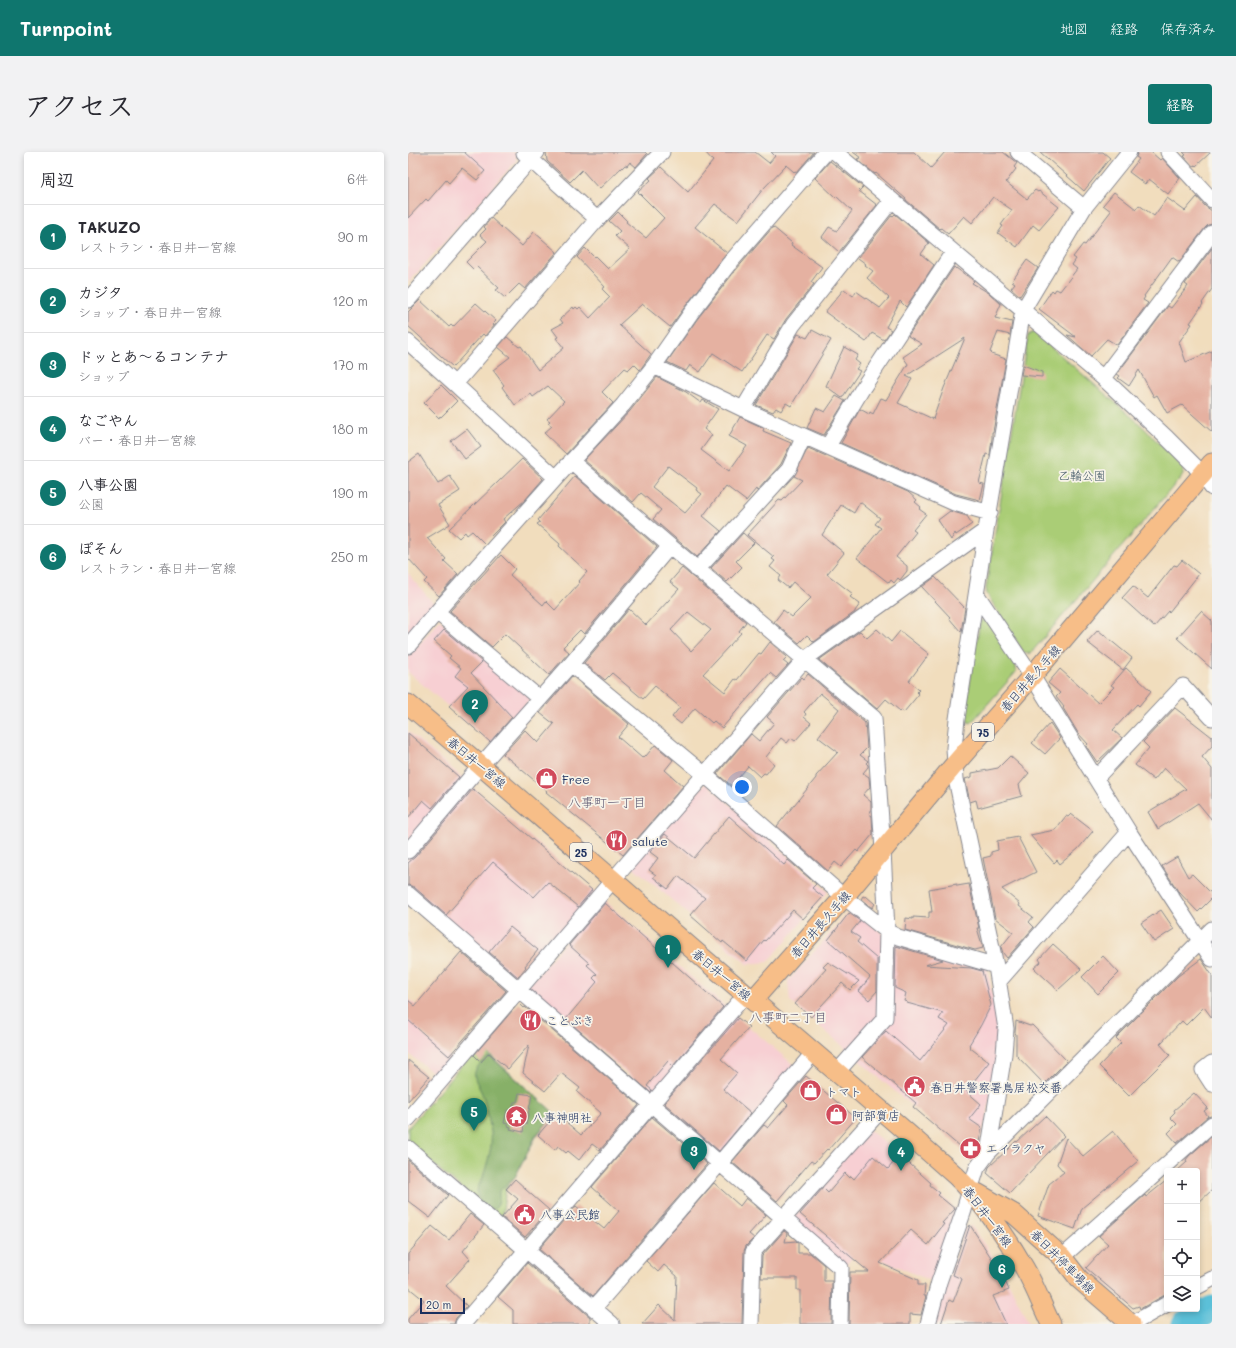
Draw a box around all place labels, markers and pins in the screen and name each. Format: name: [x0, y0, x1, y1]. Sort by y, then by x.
pin: 2: [462, 690, 488, 723]
shop icon: Free: [533, 766, 559, 792]
place label: Free: [562, 771, 590, 787]
restaurant icon: salute: [603, 828, 629, 854]
place label: salute: [632, 833, 668, 849]
pin: 1: [655, 935, 681, 968]
restaurant icon: ことぶき: [518, 1007, 544, 1033]
place label: ことぶき: [546, 1012, 594, 1028]
public building icon: 春日井警察署鳥居松交番: [902, 1074, 928, 1100]
shop icon: トマト: [797, 1078, 823, 1104]
place label: 春日井警察署鳥居松交番: [930, 1079, 1062, 1095]
place label: トマト: [826, 1083, 862, 1099]
pin: 5: [461, 1098, 487, 1131]
shop icon: 阿部質店: [824, 1102, 850, 1128]
temple icon: 八事神明社: [504, 1104, 530, 1130]
place label: 阿部質店: [852, 1107, 900, 1123]
place label: 八事神明社: [532, 1109, 592, 1125]
pharmacy icon: エイラクヤ: [957, 1135, 983, 1161]
pin: 3: [681, 1137, 707, 1170]
pin: 4: [888, 1138, 914, 1171]
place label: エイラクヤ: [986, 1140, 1046, 1156]
public building icon: 八事公民館: [511, 1201, 537, 1227]
place label: 八事公民館: [540, 1206, 600, 1222]
pin: 6: [989, 1255, 1015, 1288]

